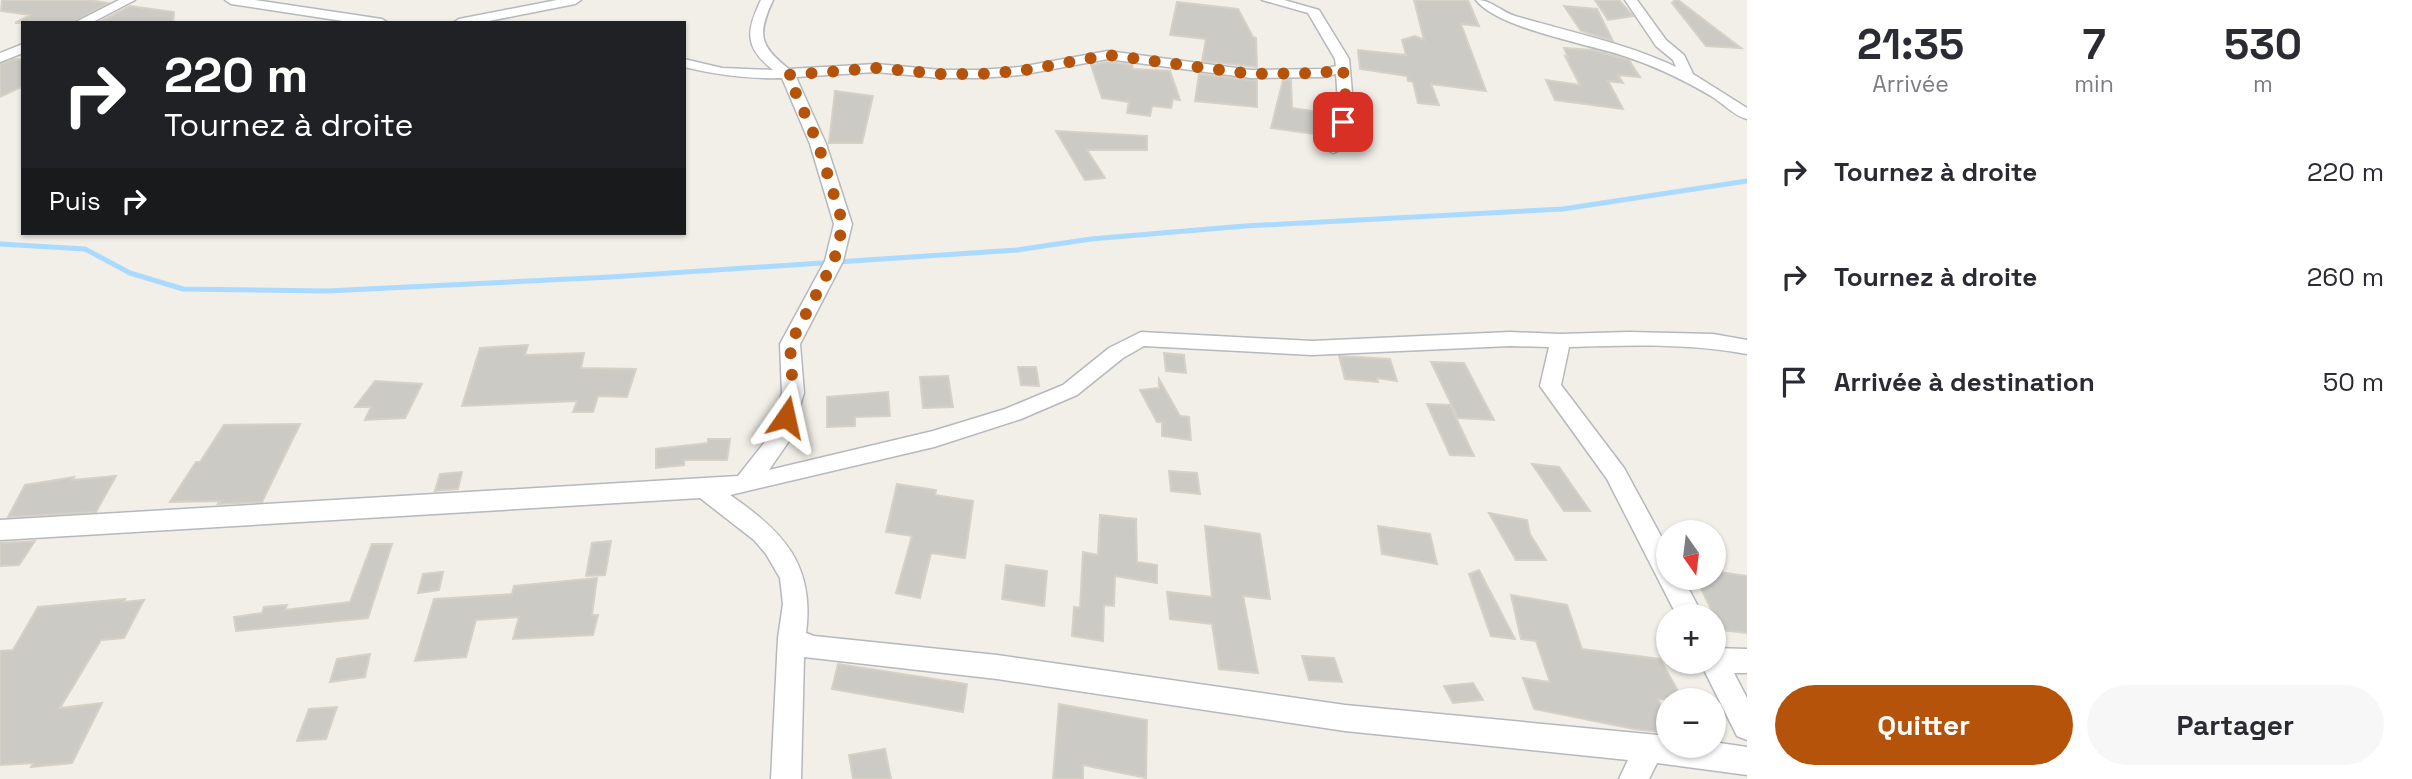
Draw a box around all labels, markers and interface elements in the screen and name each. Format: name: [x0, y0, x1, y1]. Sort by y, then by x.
text: 21:35: [1857, 18, 1964, 71]
text: 7: [2082, 18, 2106, 71]
text: 530: [2224, 18, 2302, 71]
text: 220 m: [164, 44, 308, 106]
icon: right: [49, 49, 140, 140]
text: Arrivée: [1872, 69, 1949, 99]
text: min: [2074, 69, 2114, 99]
text: m: [2253, 69, 2273, 99]
pin: [1313, 92, 1373, 152]
icon: arrive: [1324, 103, 1362, 141]
text: Tournez à droite: [164, 105, 413, 145]
icon: right: [1775, 153, 1813, 191]
text: Tournez à droite: [1834, 155, 2037, 189]
text: 220 m: [2307, 155, 2384, 189]
icon: right: [115, 182, 153, 220]
text: Puis: [49, 184, 101, 218]
icon: right: [1775, 258, 1813, 296]
text: Tournez à droite: [1834, 260, 2037, 294]
text: 260 m: [2307, 260, 2384, 294]
icon: arrive: [1775, 363, 1813, 401]
text: Arrivée à destination: [1834, 365, 2095, 399]
text: 50 m: [2323, 365, 2384, 399]
position arrow: [749, 380, 823, 454]
north arrow: [1656, 520, 1726, 590]
map controls: [1656, 520, 1726, 758]
button: +: [1656, 604, 1726, 674]
button: Quitter: [1775, 685, 2073, 765]
button: Partager: [2087, 685, 2384, 765]
button: −: [1656, 688, 1726, 758]

